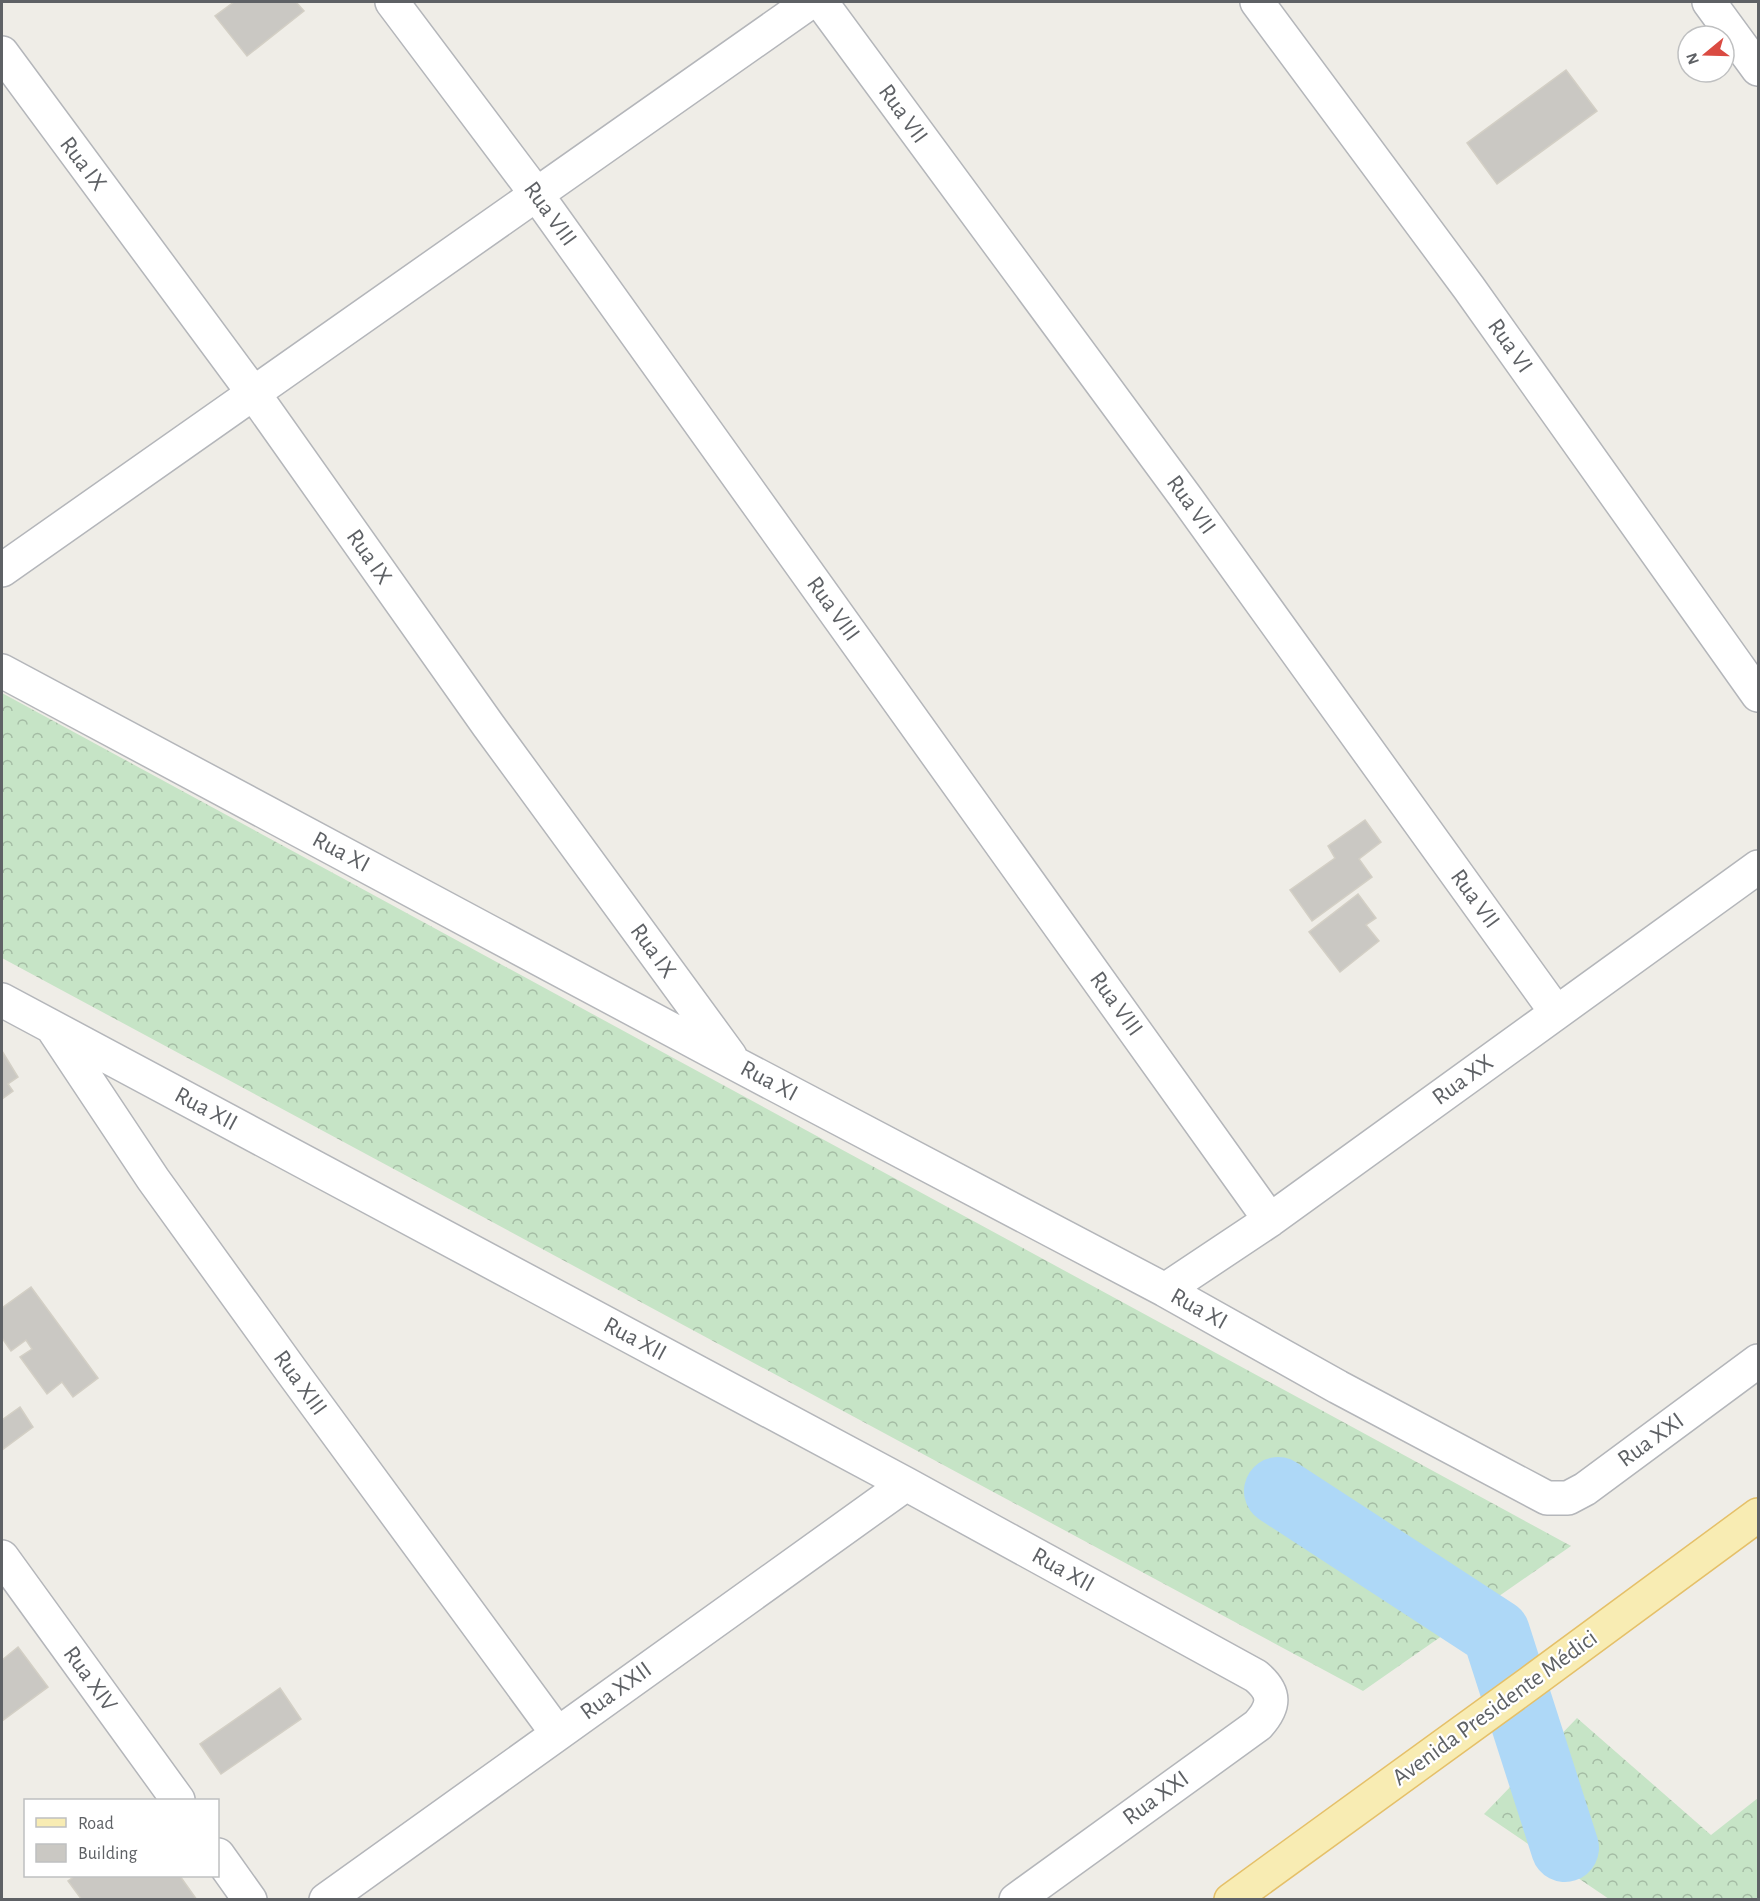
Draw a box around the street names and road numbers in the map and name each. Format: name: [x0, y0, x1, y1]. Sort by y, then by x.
street label: Rua VII: [874, 80, 932, 148]
street label: Rua IX: [55, 132, 111, 196]
street label: Rua VIII: [519, 177, 581, 251]
street label: Rua VI: [1483, 314, 1537, 378]
street label: Rua VII: [1162, 471, 1220, 539]
street label: Rua IX: [342, 525, 396, 589]
street label: Rua VIII: [802, 572, 864, 646]
street label: Rua XI: [309, 827, 373, 877]
street label: Rua VII: [1446, 865, 1504, 933]
street label: Rua IX: [625, 919, 681, 983]
street label: Rua VIII: [1085, 967, 1147, 1041]
street label: Rua XX: [1428, 1050, 1498, 1110]
street label: Rua XI: [737, 1056, 801, 1106]
street label: Rua XII: [171, 1083, 241, 1135]
street label: Rua XI: [1167, 1284, 1231, 1334]
street label: Rua XII: [600, 1313, 670, 1365]
street label: Rua XIII: [269, 1346, 331, 1420]
street label: Rua XXI: [1614, 1408, 1688, 1472]
street label: Rua XII: [1028, 1543, 1098, 1597]
street label: Avenida Presidente Médici: [1388, 1626, 1602, 1790]
street label: Rua XIV: [59, 1642, 122, 1716]
street label: Rua XXII: [576, 1657, 656, 1725]
street label: Rua XXI: [1119, 1766, 1193, 1830]

